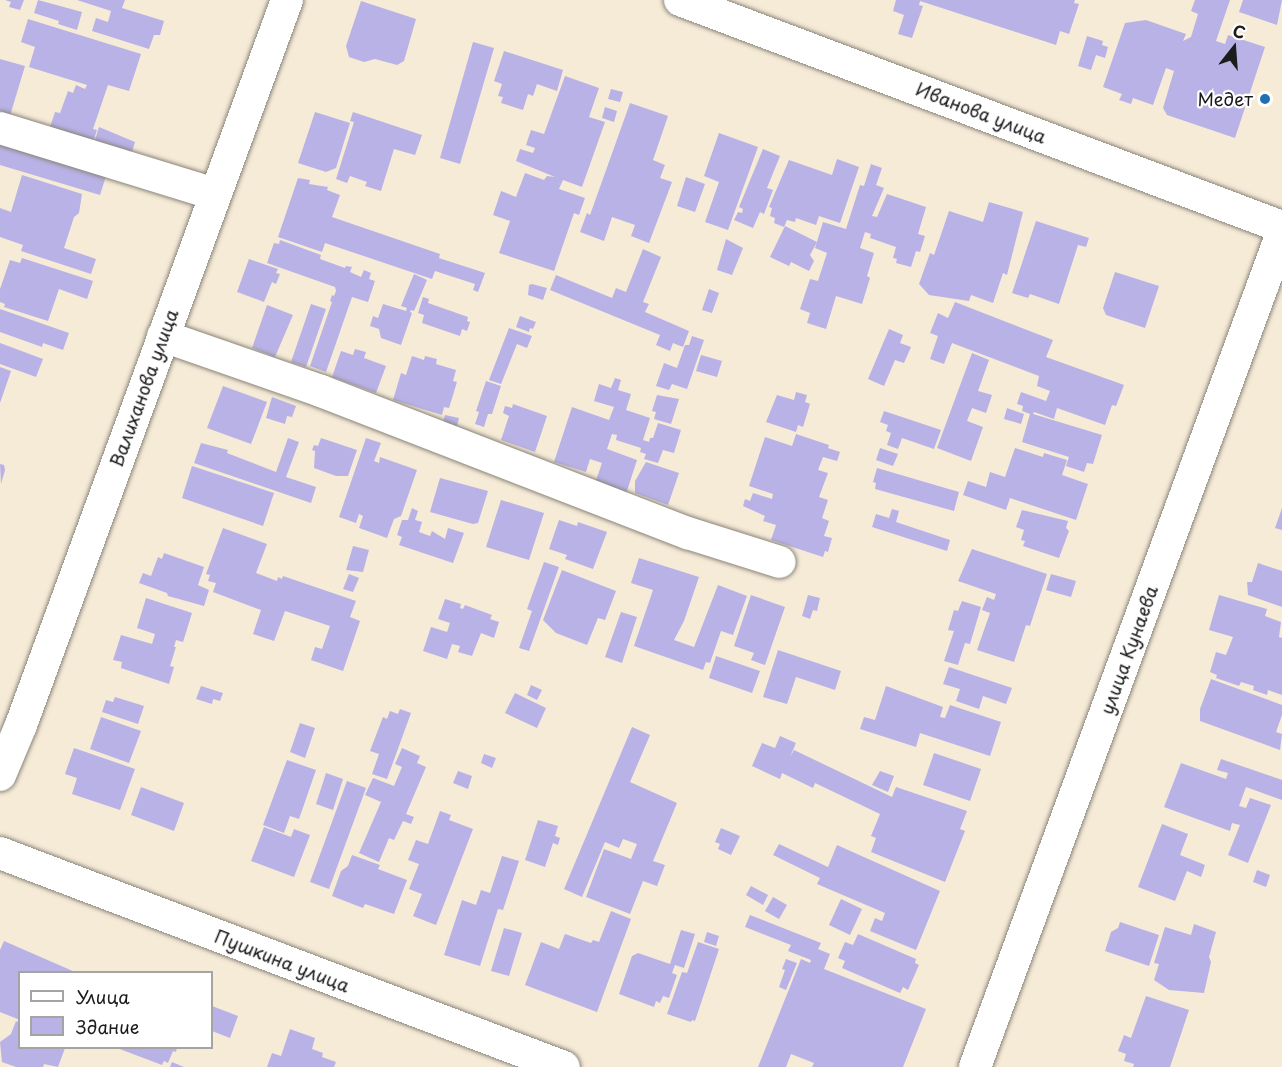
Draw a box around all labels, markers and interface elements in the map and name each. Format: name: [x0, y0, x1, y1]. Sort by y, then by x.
north arrow: [1204, 18, 1264, 78]
text: С: [1230, 18, 1249, 44]
street label: Иванова улица: [912, 78, 1050, 148]
place label: Медет: [1197, 88, 1253, 110]
marker: Медет: [1258, 92, 1272, 106]
street label: Валиханова улица: [105, 306, 183, 470]
street label: улица Кунаева: [1096, 582, 1162, 718]
street label: Пушкина улица: [211, 925, 353, 997]
legend: [18, 971, 213, 1049]
text: Улица: [76, 983, 130, 1010]
text: Здание: [76, 1013, 139, 1040]

